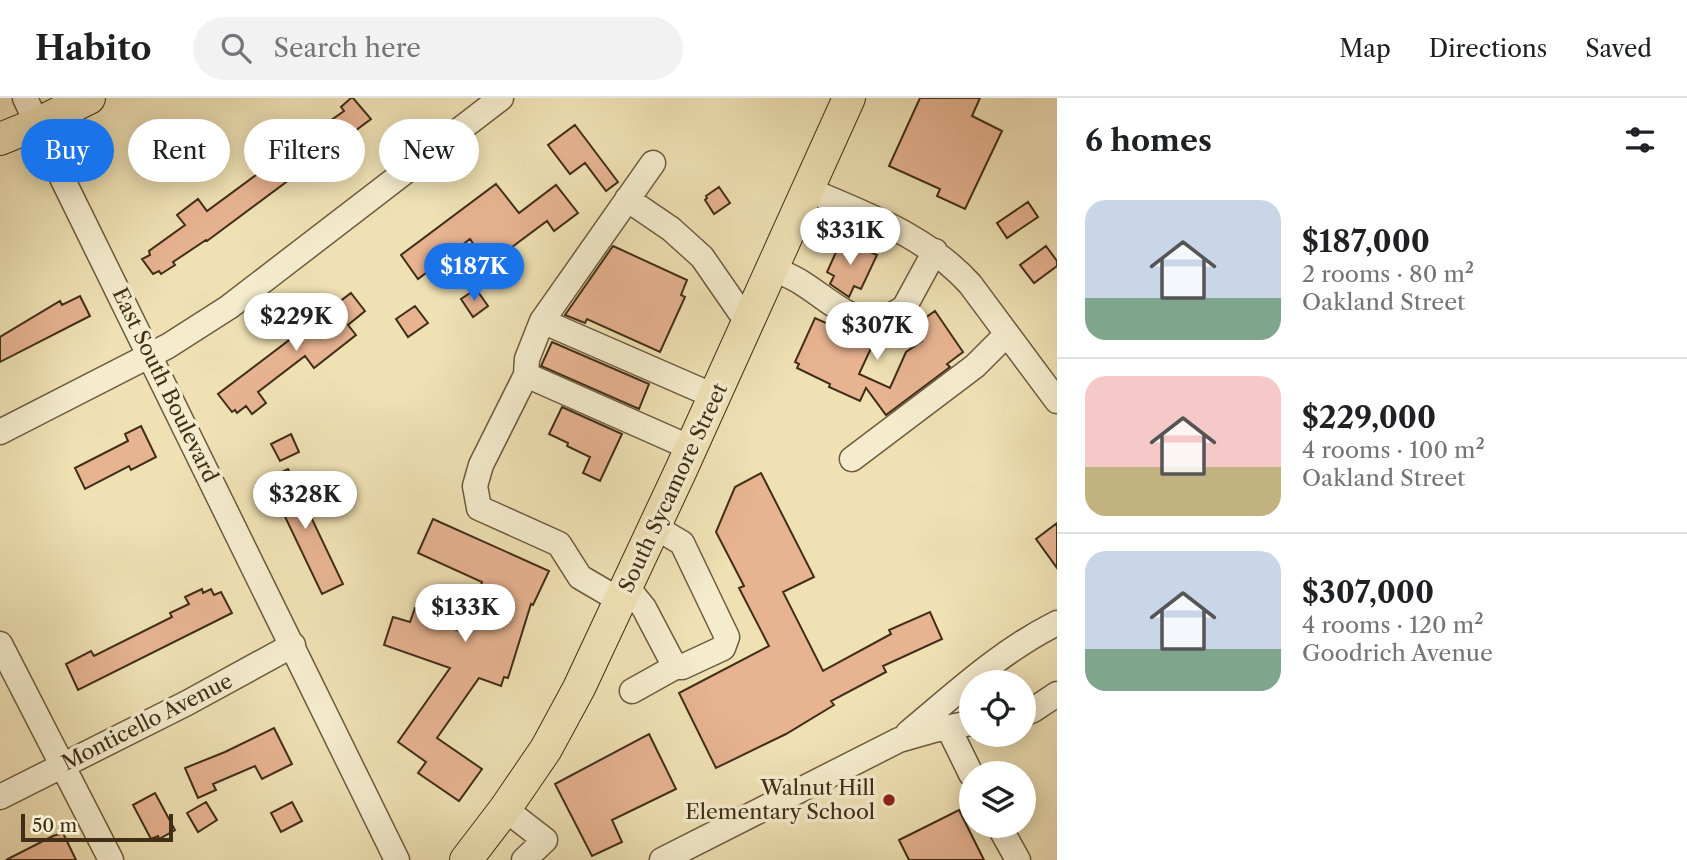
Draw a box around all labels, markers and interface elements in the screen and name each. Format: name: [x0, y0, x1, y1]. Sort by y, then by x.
search box: [193, 17, 683, 80]
text: Habito: [35, 28, 151, 69]
icon: search: [217, 29, 255, 67]
text: Search here: [273, 32, 421, 64]
text: Map: [1339, 34, 1391, 63]
text: Directions: [1429, 34, 1547, 63]
text: Saved: [1585, 34, 1652, 63]
chip: Buy: [21, 119, 114, 182]
chip: Rent: [128, 119, 230, 182]
chip: Filters: [244, 119, 365, 182]
chip: New: [379, 119, 479, 182]
icon: filters: [1621, 121, 1659, 159]
text: 6 homes: [1085, 122, 1212, 159]
pin: $331K: [801, 208, 899, 267]
text: $331K: [816, 216, 884, 244]
text: $187,000: [1302, 223, 1430, 260]
icon: home: [1141, 228, 1225, 312]
pin: $187K: [425, 244, 523, 303]
text: $187K: [440, 252, 508, 280]
text: 2 rooms · 80 m²: [1302, 260, 1474, 288]
street label: East South Boulevard: [107, 283, 224, 486]
text: Oakland Street: [1302, 288, 1465, 316]
pin: $229K: [247, 294, 345, 353]
text: $229K: [260, 302, 332, 330]
pin: $307K: [828, 302, 926, 362]
text: $307K: [842, 311, 912, 339]
street label: South Sycamore Street: [613, 379, 732, 596]
text: $229,000: [1302, 399, 1436, 436]
icon: home: [1141, 404, 1225, 488]
text: 4 rooms · 100 m²: [1302, 436, 1485, 464]
text: Oakland Street: [1302, 464, 1465, 492]
pin: $328K: [256, 472, 354, 531]
text: $328K: [269, 480, 341, 508]
text: $307,000: [1302, 574, 1434, 611]
icon: home: [1141, 579, 1225, 663]
pin: $133K: [416, 584, 514, 644]
text: $133K: [431, 593, 499, 621]
text: 4 rooms · 120 m²: [1302, 611, 1484, 639]
text: Goodrich Avenue: [1302, 639, 1493, 667]
street label: Monticello Avenue: [57, 668, 236, 775]
map controls: [959, 670, 1036, 838]
button: locate: [959, 670, 1036, 747]
button: layers: [959, 761, 1036, 838]
place label: Walnut Hill Elementary School: [685, 775, 875, 824]
marker: Walnut Hill Elementary School: [881, 792, 897, 808]
scale bar: [21, 811, 173, 843]
text: 50 m: [32, 814, 77, 837]

